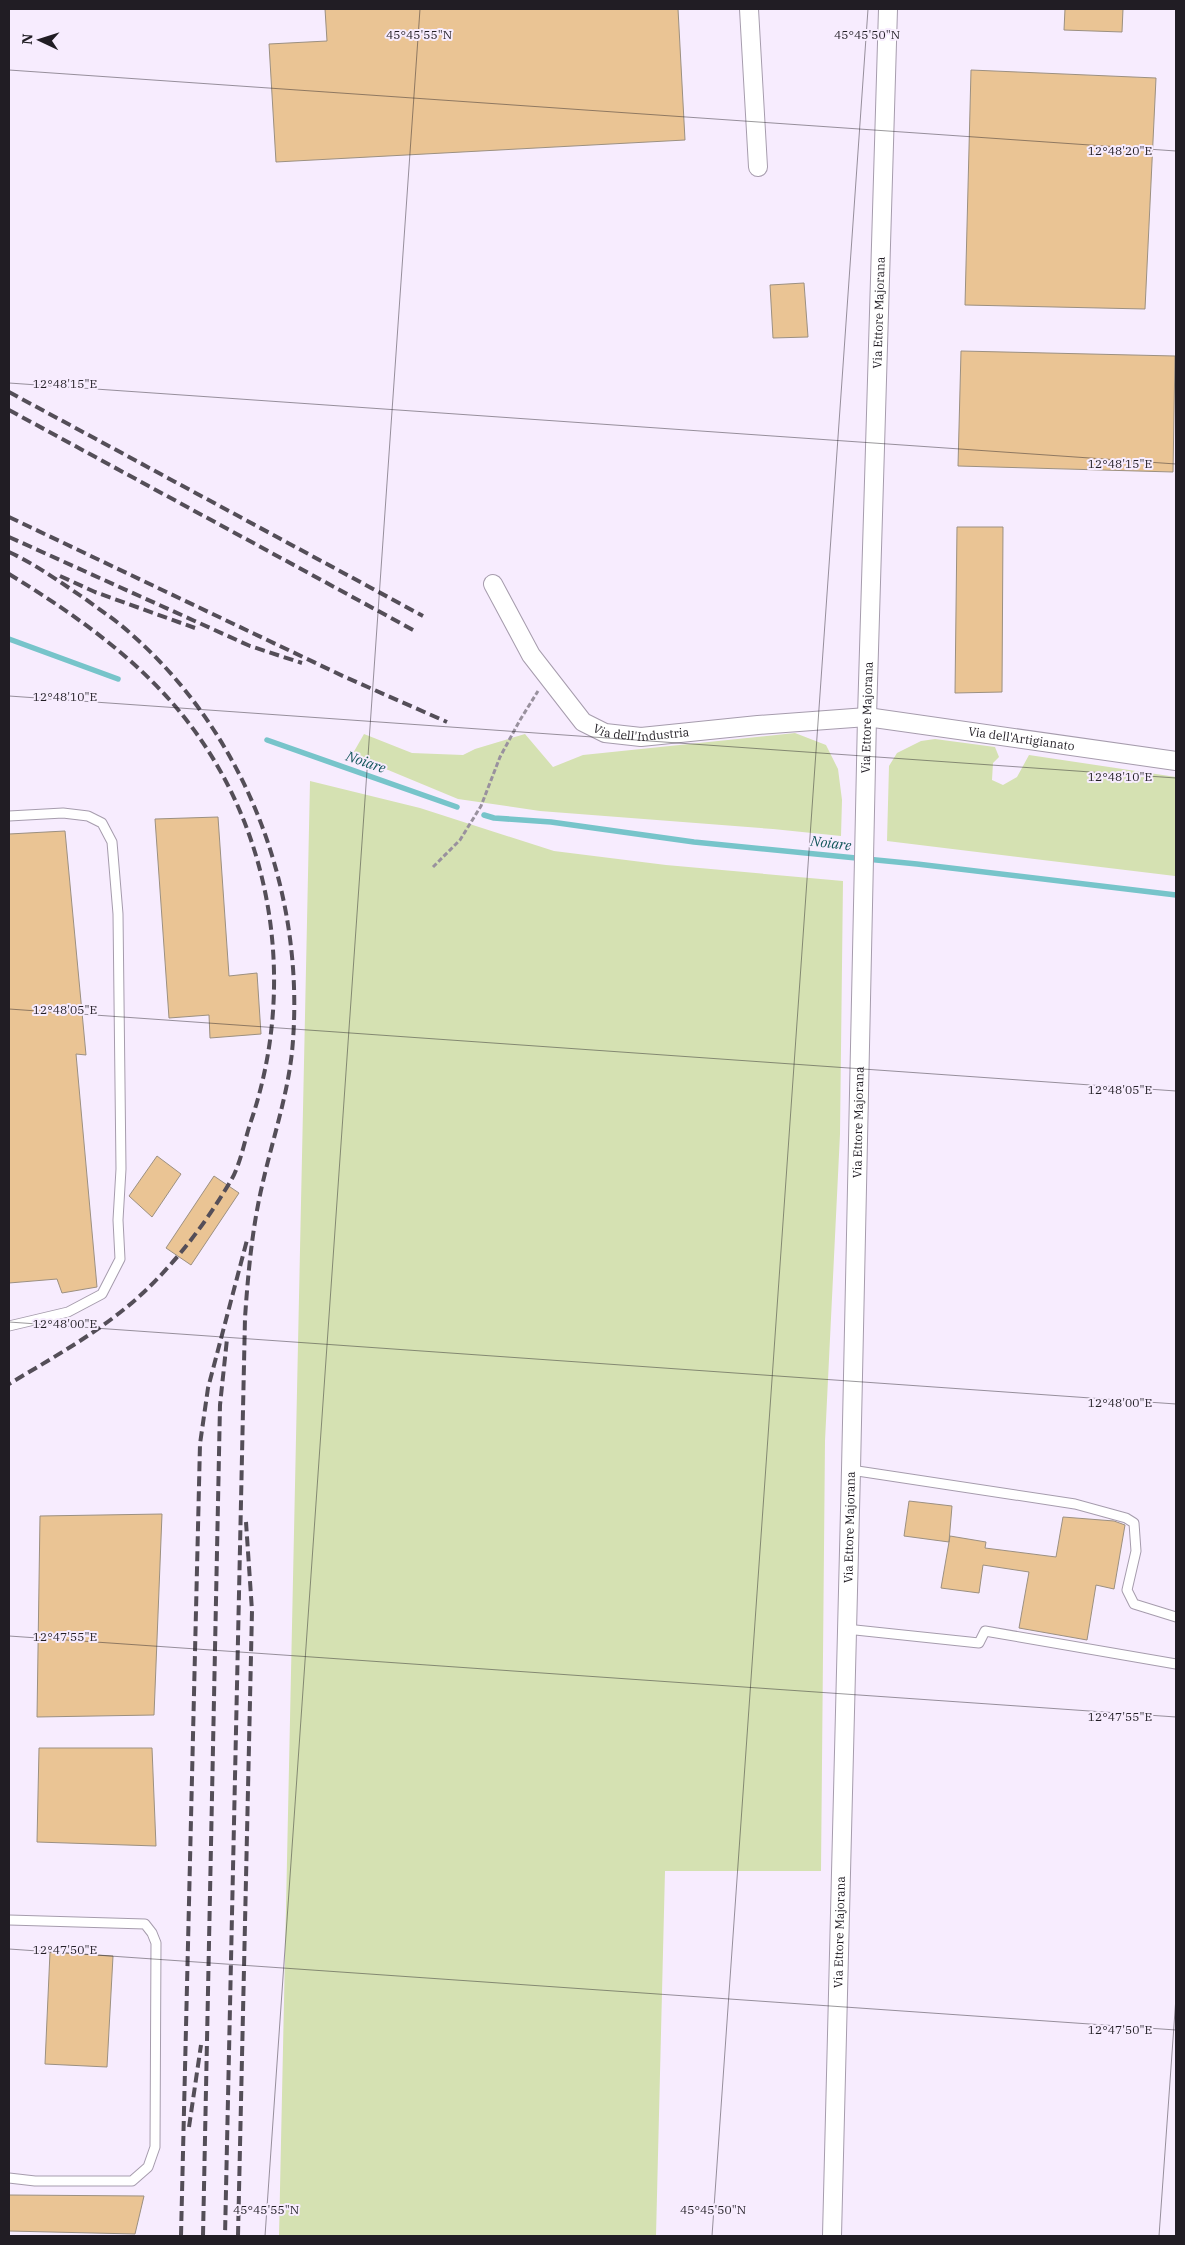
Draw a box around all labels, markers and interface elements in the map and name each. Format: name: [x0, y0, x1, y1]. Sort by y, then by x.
north arrow: [15, 15, 65, 65]
text: 45°45'55"N: [386, 27, 452, 42]
text: 45°45'50"N: [834, 27, 900, 42]
text: N: [18, 33, 36, 45]
text: 12°48'20"E: [1088, 143, 1152, 158]
street label: Via Ettore Majorana: [869, 256, 888, 369]
text: 12°48'15"E: [33, 376, 97, 391]
text: 12°48'15"E: [1088, 456, 1152, 471]
street label: Via Ettore Majorana: [858, 661, 876, 773]
text: 12°48'10"E: [33, 689, 97, 704]
street label: Via dell'Industria: [591, 720, 690, 744]
street label: Via dell'Artigianato: [967, 723, 1076, 754]
water label: Noiare: [343, 747, 389, 777]
text: 12°48'10"E: [1088, 769, 1152, 784]
water label: Noiare: [809, 831, 853, 855]
text: 12°48'05"E: [33, 1002, 97, 1017]
street label: Via Ettore Majorana: [849, 1066, 867, 1178]
text: 12°48'05"E: [1088, 1082, 1152, 1097]
text: 12°48'00"E: [33, 1316, 97, 1331]
text: 12°48'00"E: [1088, 1395, 1152, 1410]
street label: Via Ettore Majorana: [840, 1471, 858, 1583]
text: 12°47'55"E: [33, 1629, 97, 1644]
text: 12°47'55"E: [1088, 1709, 1152, 1724]
street label: Via Ettore Majorana: [830, 1876, 848, 1988]
text: 12°47'50"E: [33, 1942, 97, 1957]
text: 12°47'50"E: [1088, 2022, 1152, 2037]
text: 45°45'55"N: [233, 2202, 299, 2217]
text: 45°45'50"N: [680, 2202, 746, 2217]

